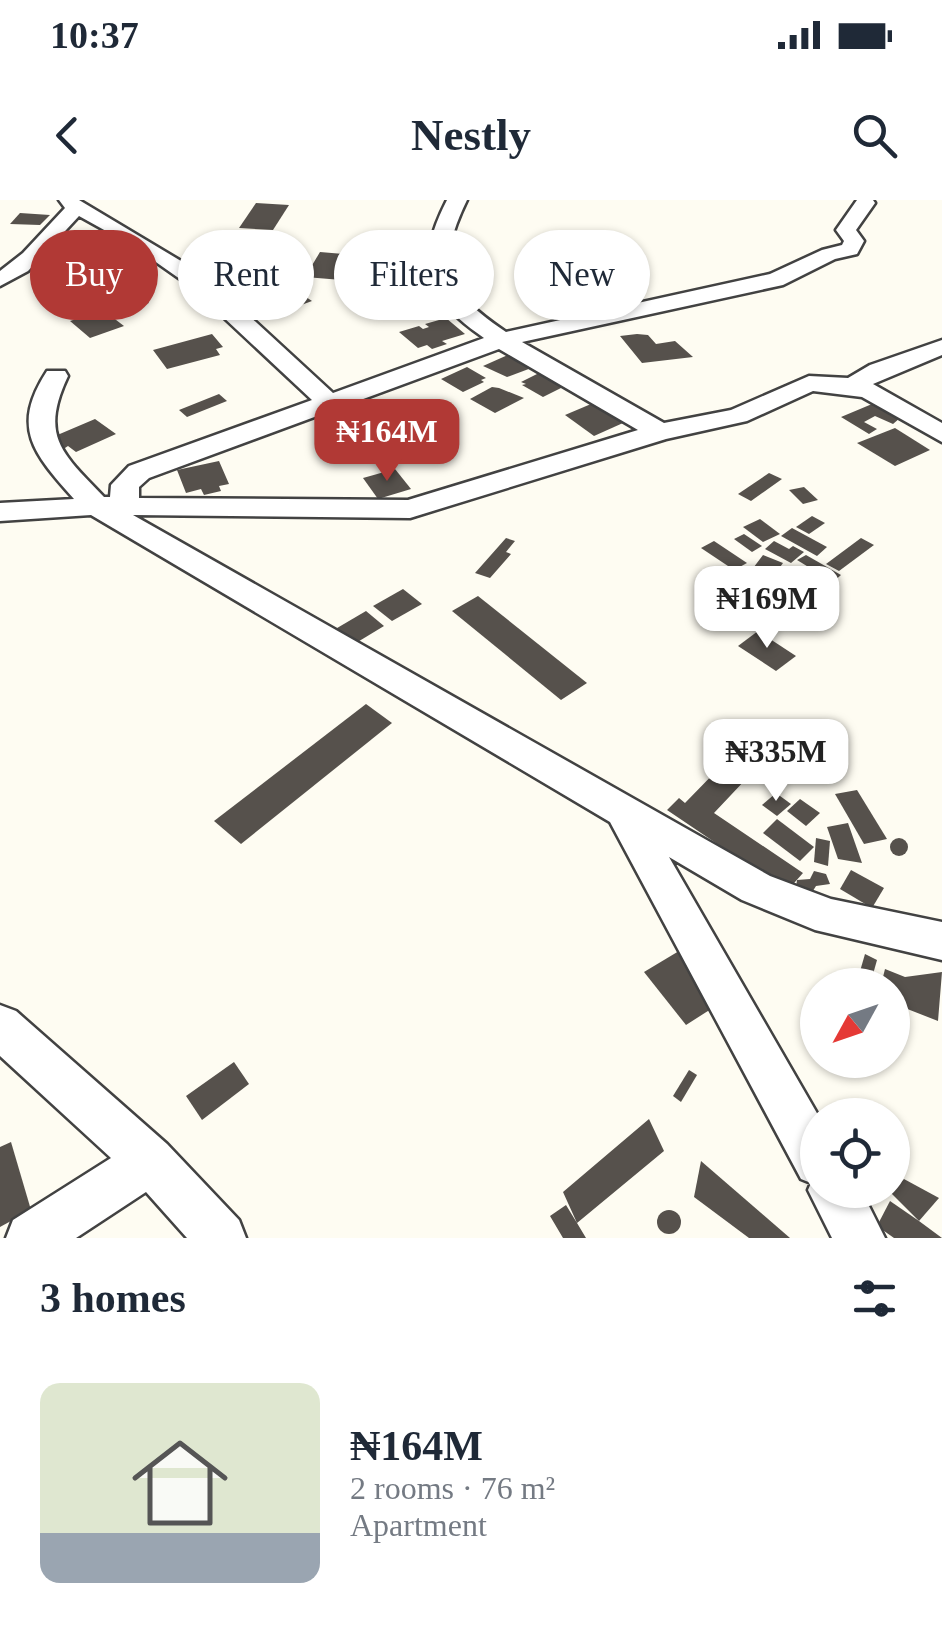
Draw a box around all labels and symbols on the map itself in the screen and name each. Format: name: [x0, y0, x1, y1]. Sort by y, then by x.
pin: ₦164M: [317, 399, 457, 484]
pin: ₦169M: [697, 566, 837, 651]
pin: ₦335M: [706, 719, 846, 804]
north arrow: [800, 968, 910, 1078]

